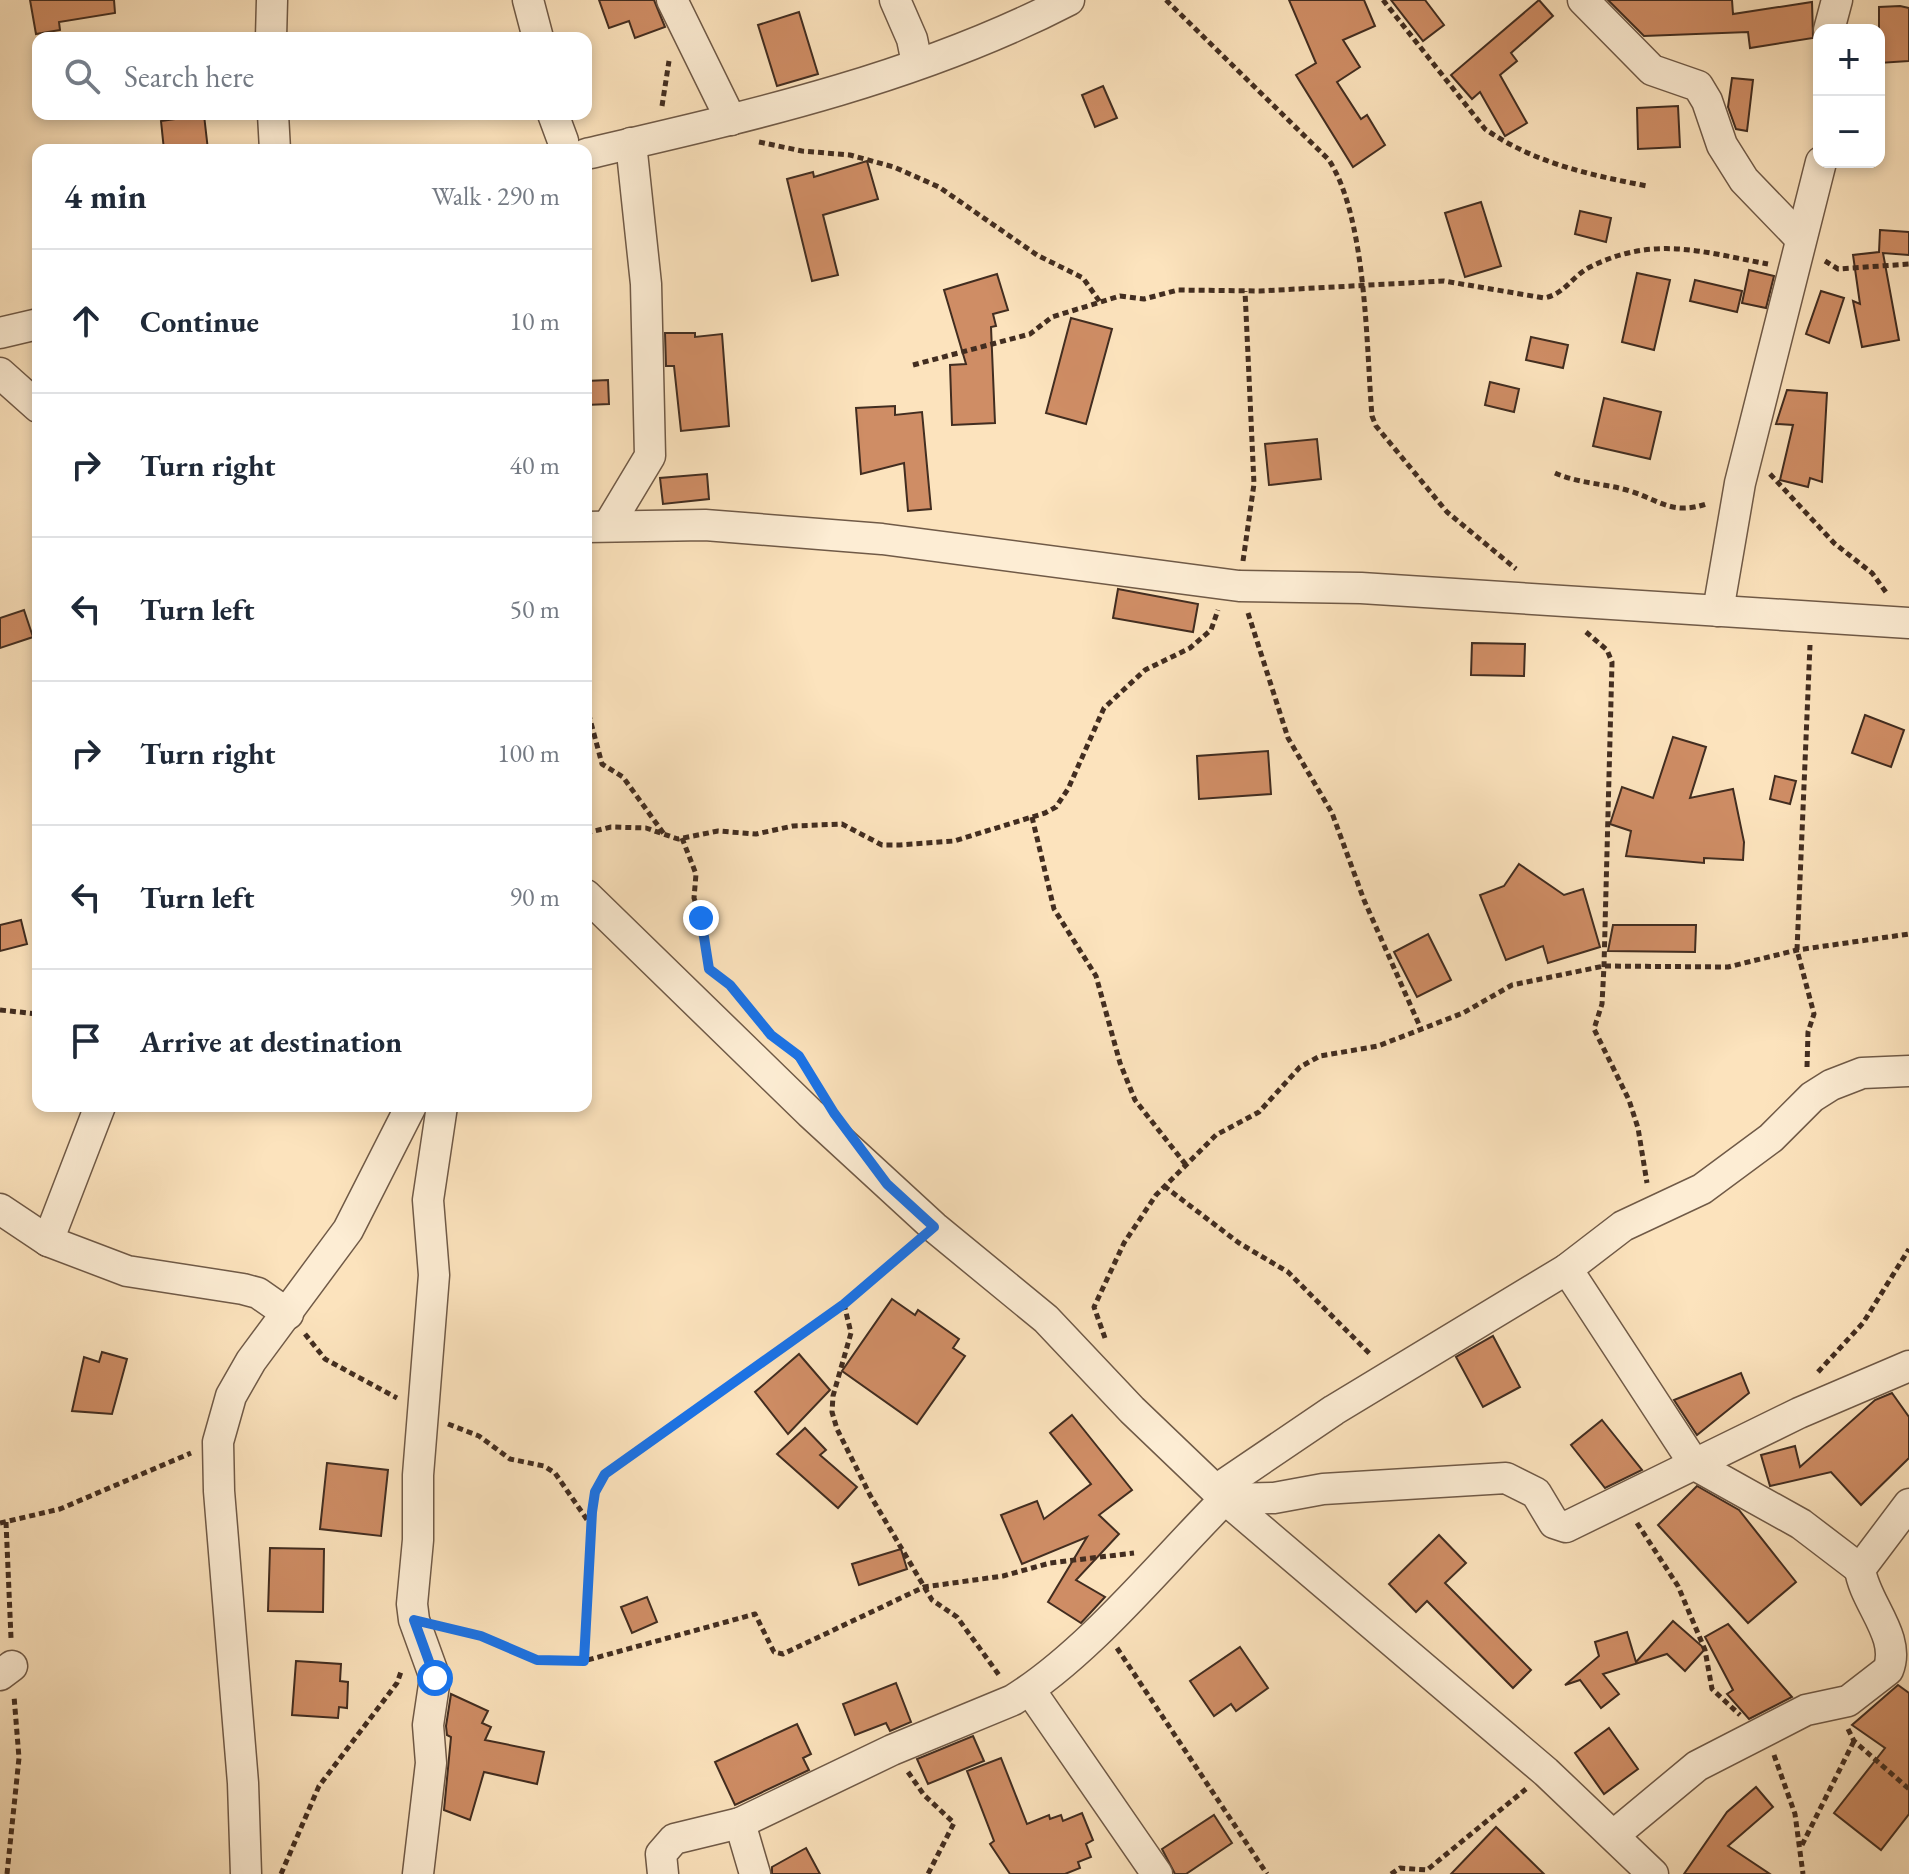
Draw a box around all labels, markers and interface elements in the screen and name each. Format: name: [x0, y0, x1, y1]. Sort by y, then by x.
map controls: [1813, 24, 1885, 168]
button: +: [1813, 24, 1885, 96]
search box: [32, 32, 592, 120]
icon: search: [60, 54, 104, 98]
text: Search here: [124, 57, 254, 96]
button: −: [1813, 96, 1885, 168]
text: 4 min: [64, 174, 147, 218]
text: Walk · 290 m: [432, 179, 560, 213]
icon: ahead: [64, 299, 108, 343]
text: Continue: [140, 302, 259, 341]
text: 10 m: [510, 304, 560, 338]
icon: right: [64, 443, 108, 487]
text: Turn right: [140, 446, 276, 485]
text: 40 m: [510, 448, 560, 482]
icon: left: [64, 587, 108, 631]
text: Turn left: [140, 590, 254, 629]
text: 50 m: [510, 592, 560, 626]
icon: right: [64, 731, 108, 775]
text: Turn right: [140, 734, 276, 773]
text: 100 m: [497, 736, 560, 770]
icon: left: [64, 875, 108, 919]
text: Turn left: [140, 878, 254, 917]
text: 90 m: [510, 880, 560, 914]
route end: [683, 900, 719, 936]
icon: arrive: [64, 1019, 108, 1063]
text: Arrive at destination: [140, 1022, 402, 1061]
route start: [417, 1660, 453, 1696]

